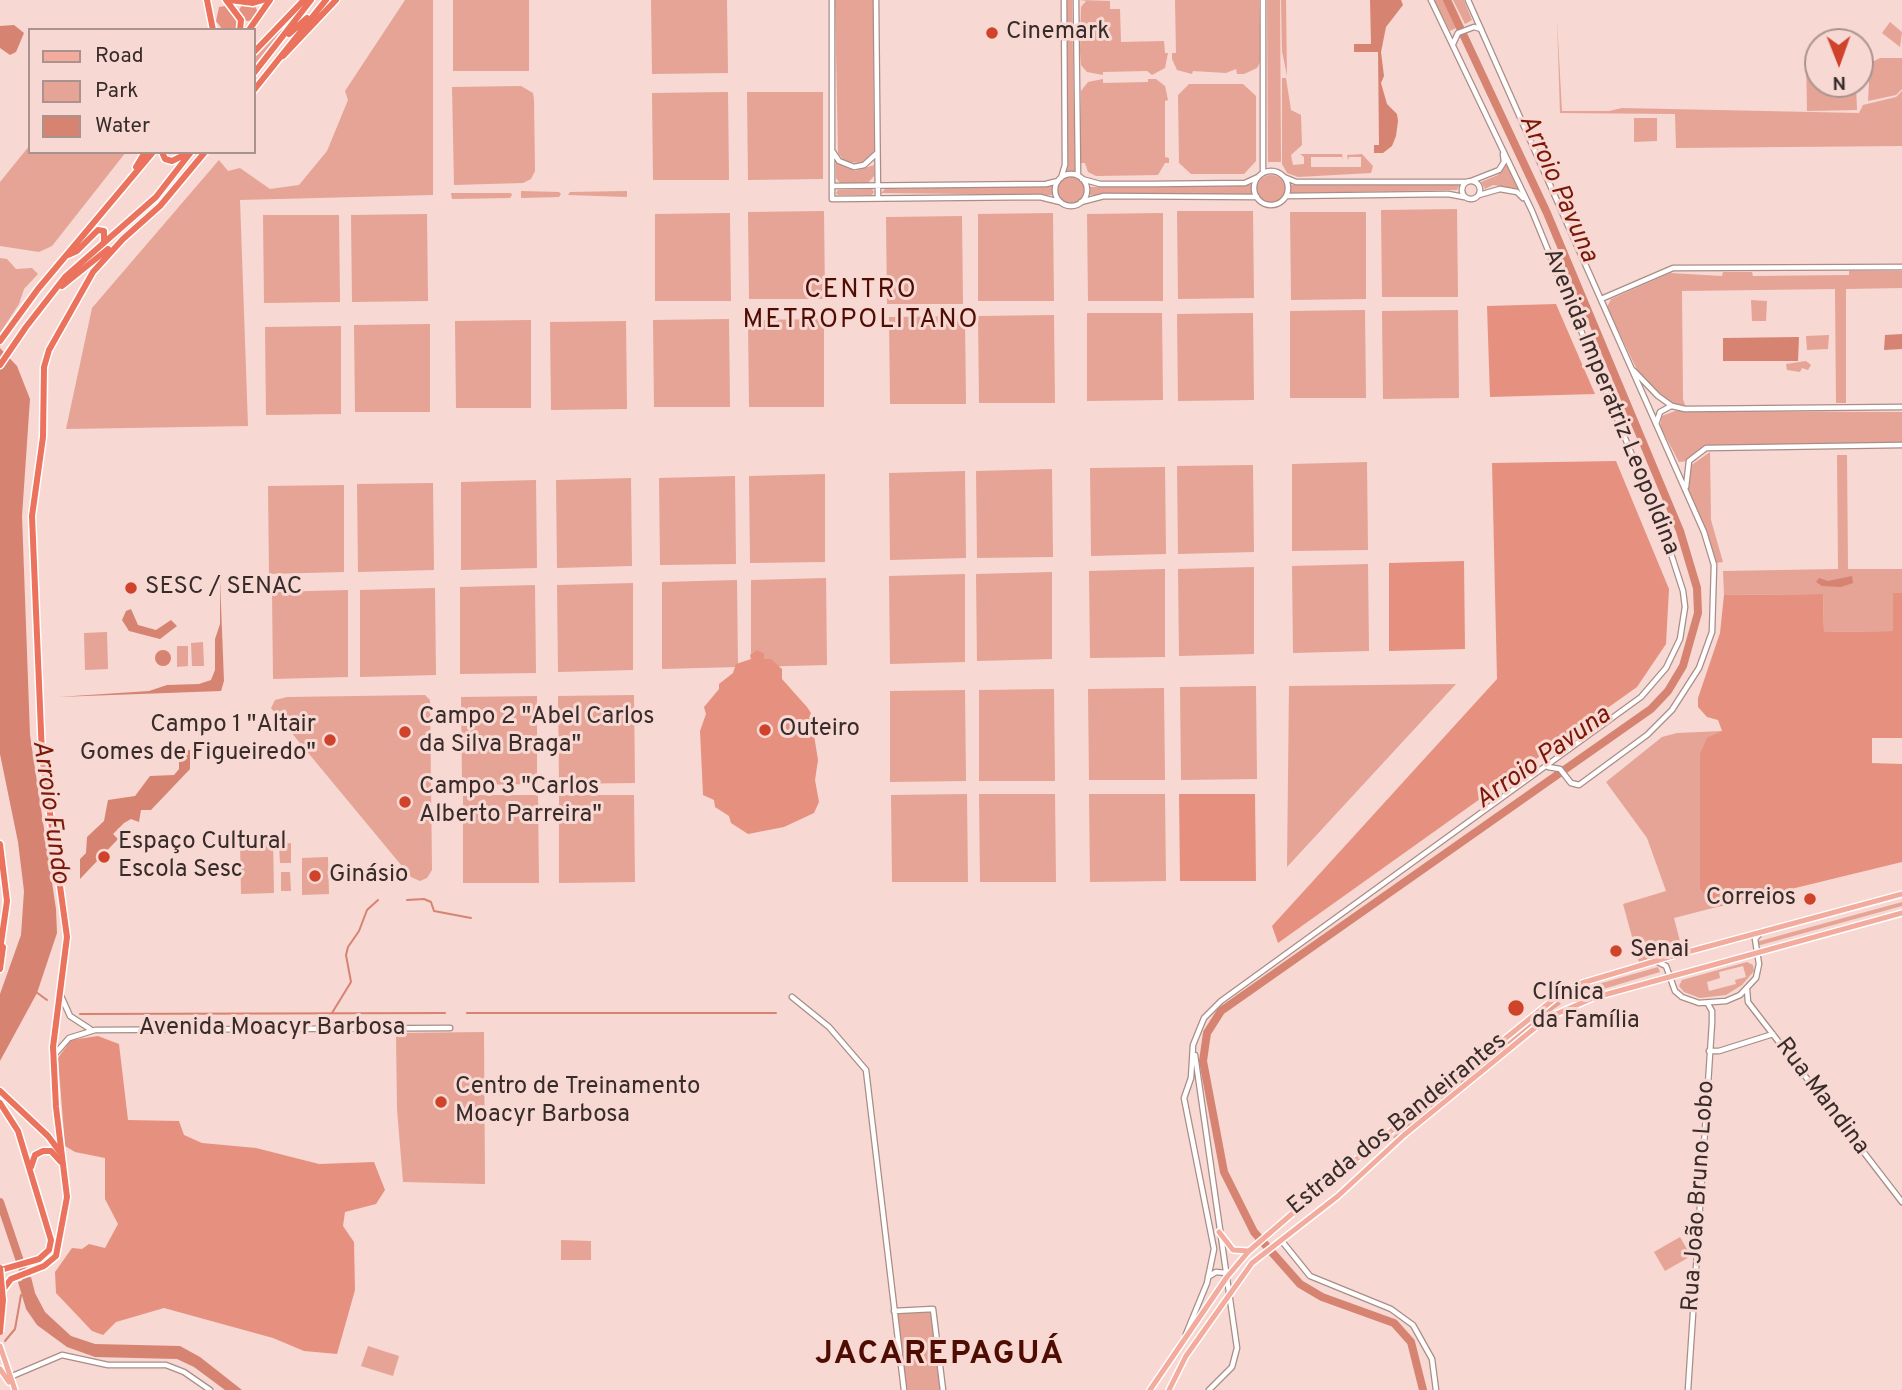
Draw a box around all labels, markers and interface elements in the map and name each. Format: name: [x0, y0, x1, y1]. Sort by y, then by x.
place label: Cinemark: [1006, 19, 1110, 47]
marker: Cinemark: [984, 25, 1000, 41]
legend: [28, 28, 256, 154]
north arrow: [1804, 28, 1874, 98]
text: Road: [95, 43, 144, 70]
text: N: [1832, 70, 1846, 94]
text: Park: [95, 78, 138, 105]
water label: Arroio Pavuna: [1511, 110, 1603, 268]
text: Water: [95, 113, 150, 140]
street label: Avenida Imperatriz Leopoldina: [1535, 245, 1685, 559]
district label: CENTRO METROPOLITANO: [744, 276, 978, 338]
place label: SESC / SENAC: [145, 574, 302, 602]
marker: SESC / SENAC: [123, 580, 139, 596]
water label: Arroio Pavuna: [1470, 701, 1618, 817]
place label: Campo 2 "Abel Carlos da Silva Braga": [419, 704, 654, 760]
place label: Campo 1 "Altair Gomes de Figueiredo": [80, 712, 316, 768]
place label: Outeiro: [779, 716, 860, 744]
marker: Outeiro: [757, 722, 773, 738]
marker: Campo 2 "Abel Carlos da Silva Braga": [397, 724, 413, 740]
marker: Campo 1 "Altair Gomes de Figueiredo": [322, 732, 338, 748]
water label: Arroio Fundo: [23, 738, 75, 886]
place label: Campo 3 "Carlos Alberto Parreira": [419, 774, 602, 830]
marker: Campo 3 "Carlos Alberto Parreira": [397, 794, 413, 810]
place label: Espaço Cultural Escola Sesc: [118, 829, 287, 885]
marker: Espaço Cultural Escola Sesc: [96, 849, 112, 865]
place label: Ginásio: [329, 862, 408, 890]
marker: Ginásio: [307, 868, 323, 884]
place label: Correios: [1706, 885, 1796, 913]
marker: Correios: [1802, 891, 1818, 907]
place label: Senai: [1630, 937, 1689, 965]
marker: Senai: [1608, 943, 1624, 959]
place label: Clínica da Família: [1532, 980, 1640, 1036]
marker: Clínica da Família: [1506, 998, 1526, 1018]
street label: Avenida Moacyr Barbosa: [139, 1015, 405, 1043]
street label: Estrada dos Bandeirantes: [1283, 1028, 1513, 1222]
street label: Rua Mandina: [1768, 1033, 1874, 1161]
place label: Centro de Treinamento Moacyr Barbosa: [455, 1074, 700, 1130]
street label: Rua João Bruno Lobo: [1678, 1080, 1722, 1312]
marker: Centro de Treinamento Moacyr Barbosa: [433, 1094, 449, 1110]
district label: JACAREPAGUÁ: [816, 1338, 1064, 1376]

